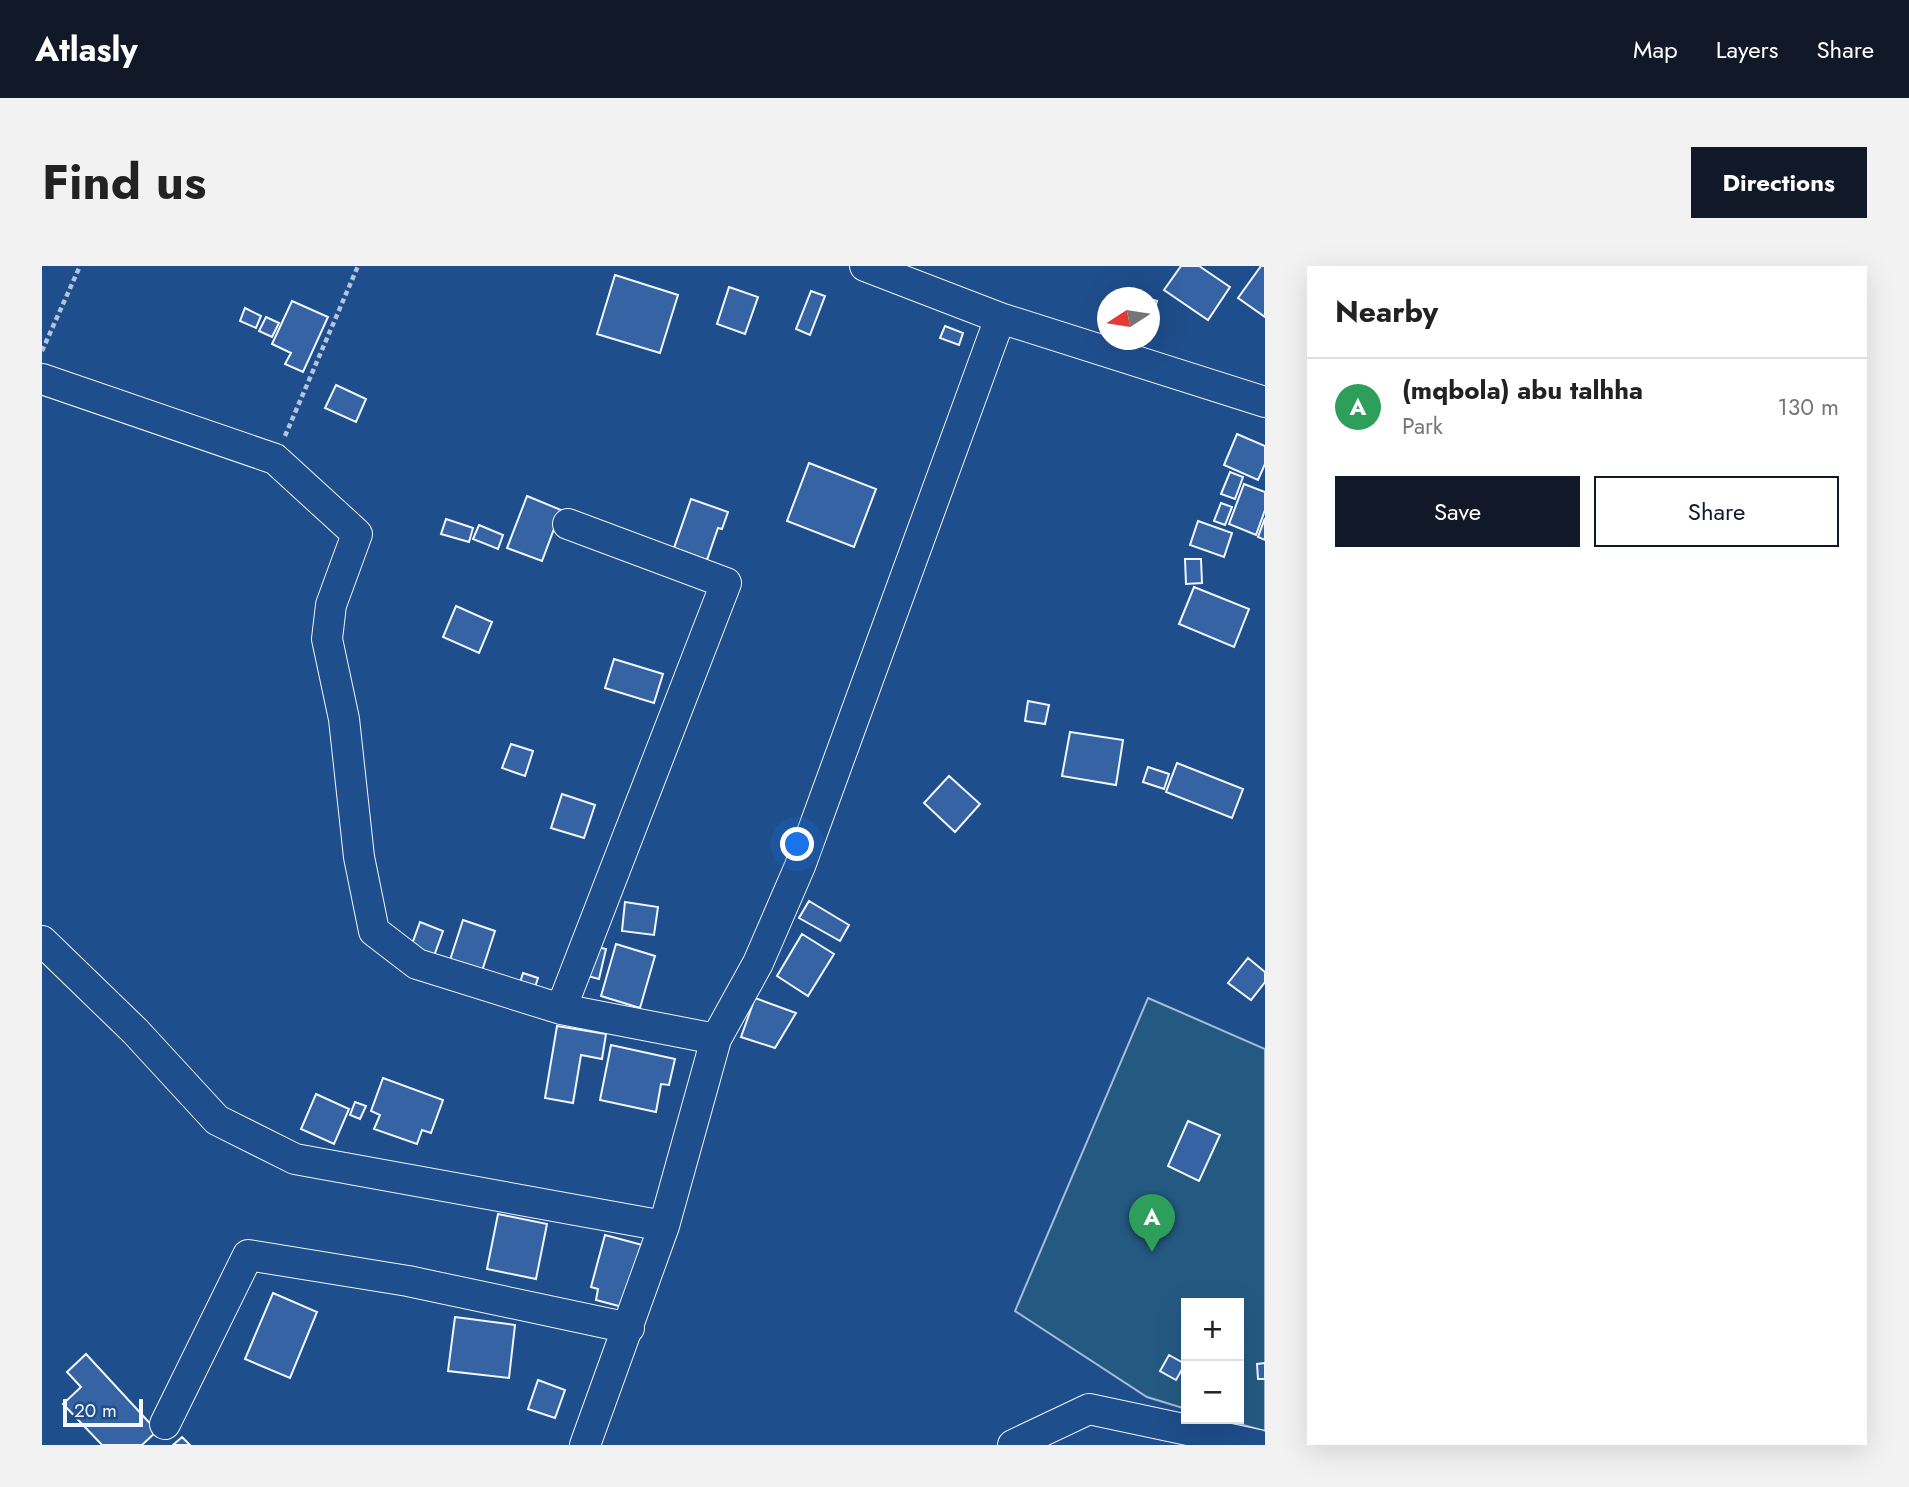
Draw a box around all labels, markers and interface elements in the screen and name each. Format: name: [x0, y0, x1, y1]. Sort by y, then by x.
text: Atlasly: [35, 26, 138, 73]
text: Map: [1633, 32, 1678, 67]
text: Layers: [1716, 32, 1778, 67]
text: Share: [1816, 32, 1874, 67]
text: Find us: [42, 147, 206, 217]
button: Directions: [1691, 147, 1867, 218]
north arrow: [1097, 287, 1160, 350]
text: Nearby: [1335, 290, 1438, 333]
text: (mqbola) abu talhha: [1402, 371, 1643, 409]
text: A: [1350, 390, 1366, 424]
text: 130 m: [1777, 390, 1839, 424]
text: Park: [1402, 409, 1443, 443]
button: Save: [1335, 476, 1580, 547]
button: Share: [1594, 476, 1839, 547]
your location: [780, 827, 814, 861]
pin: A: [1129, 1194, 1175, 1252]
map controls: [1181, 1298, 1244, 1424]
button: +: [1181, 1298, 1244, 1361]
button: −: [1181, 1361, 1244, 1424]
scale bar: [63, 1396, 144, 1428]
text: 20 m: [74, 1397, 117, 1424]

